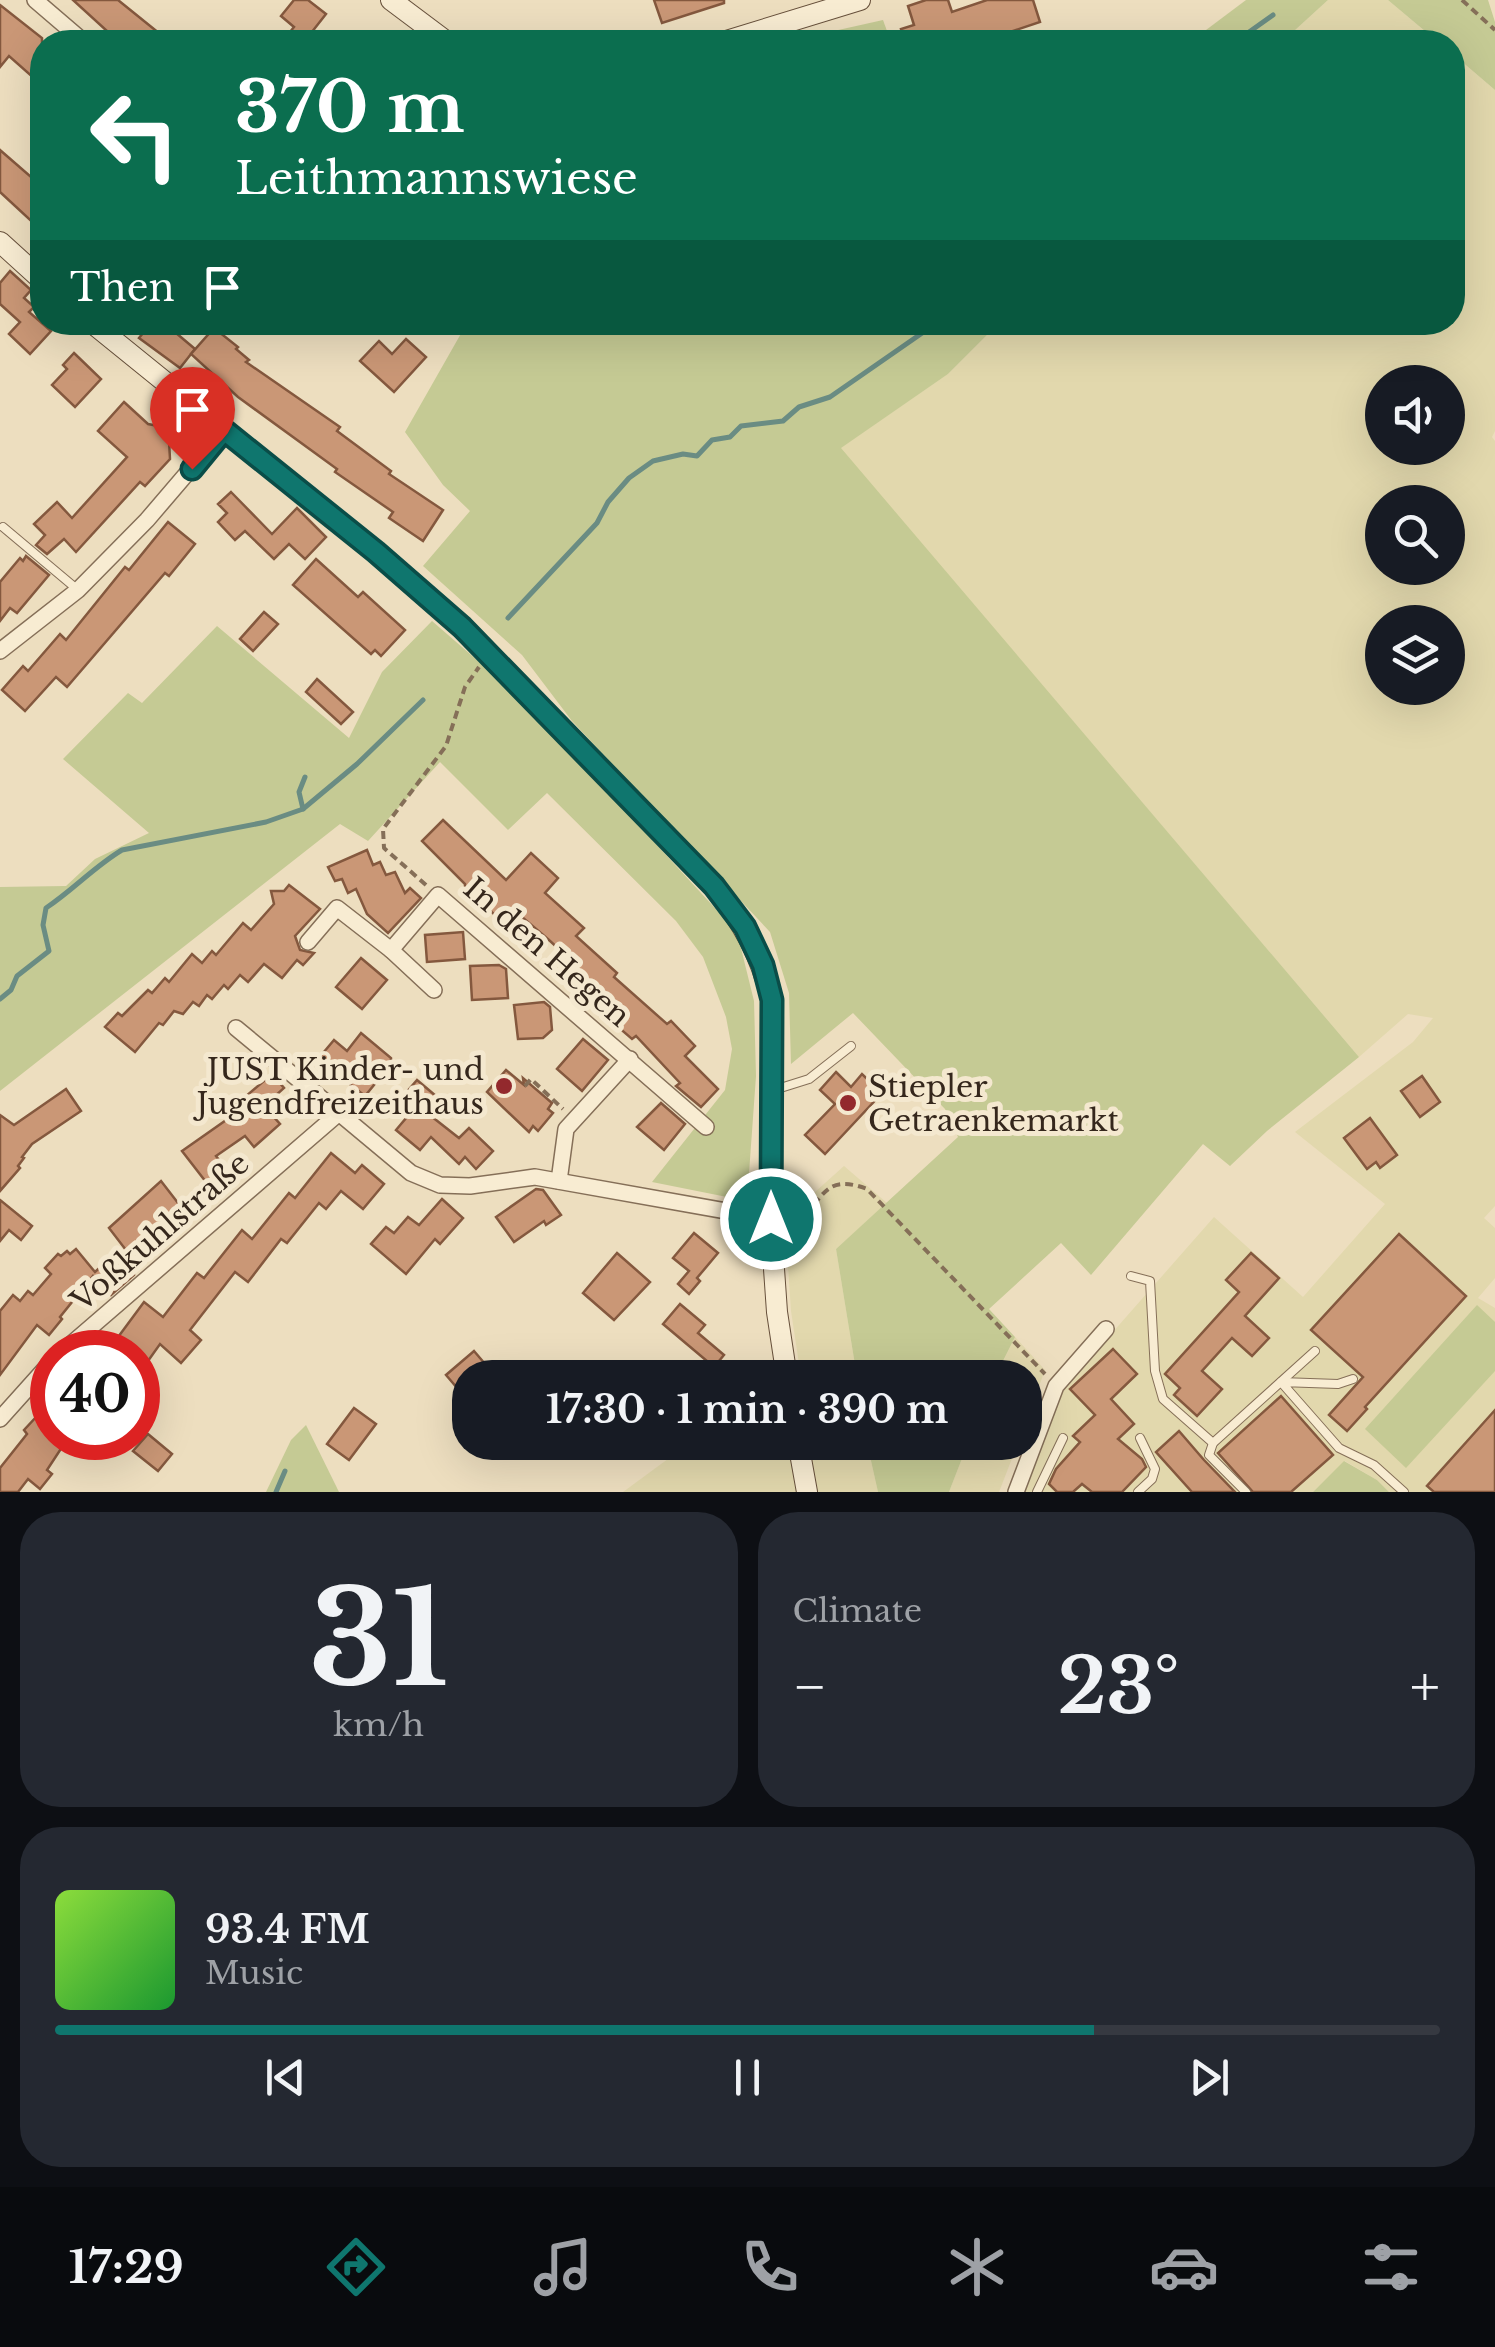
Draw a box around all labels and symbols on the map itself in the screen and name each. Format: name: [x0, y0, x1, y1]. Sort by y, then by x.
pin: [150, 367, 235, 470]
street label: In den Hegen: [456, 870, 638, 1034]
place label: JUST Kinder- und Jugendfreizeithaus: [193, 1051, 484, 1122]
place label: Stiepler Getraenkemarkt: [868, 1068, 1120, 1139]
marker: JUST Kinder- und Jugendfreizeithaus: [493, 1075, 515, 1097]
marker: Stiepler Getraenkemarkt: [837, 1092, 859, 1114]
street label: Voßkuhlstraße: [63, 1145, 257, 1320]
position arrow: [719, 1167, 823, 1271]
speed limit sign: 40: [30, 1330, 160, 1460]

